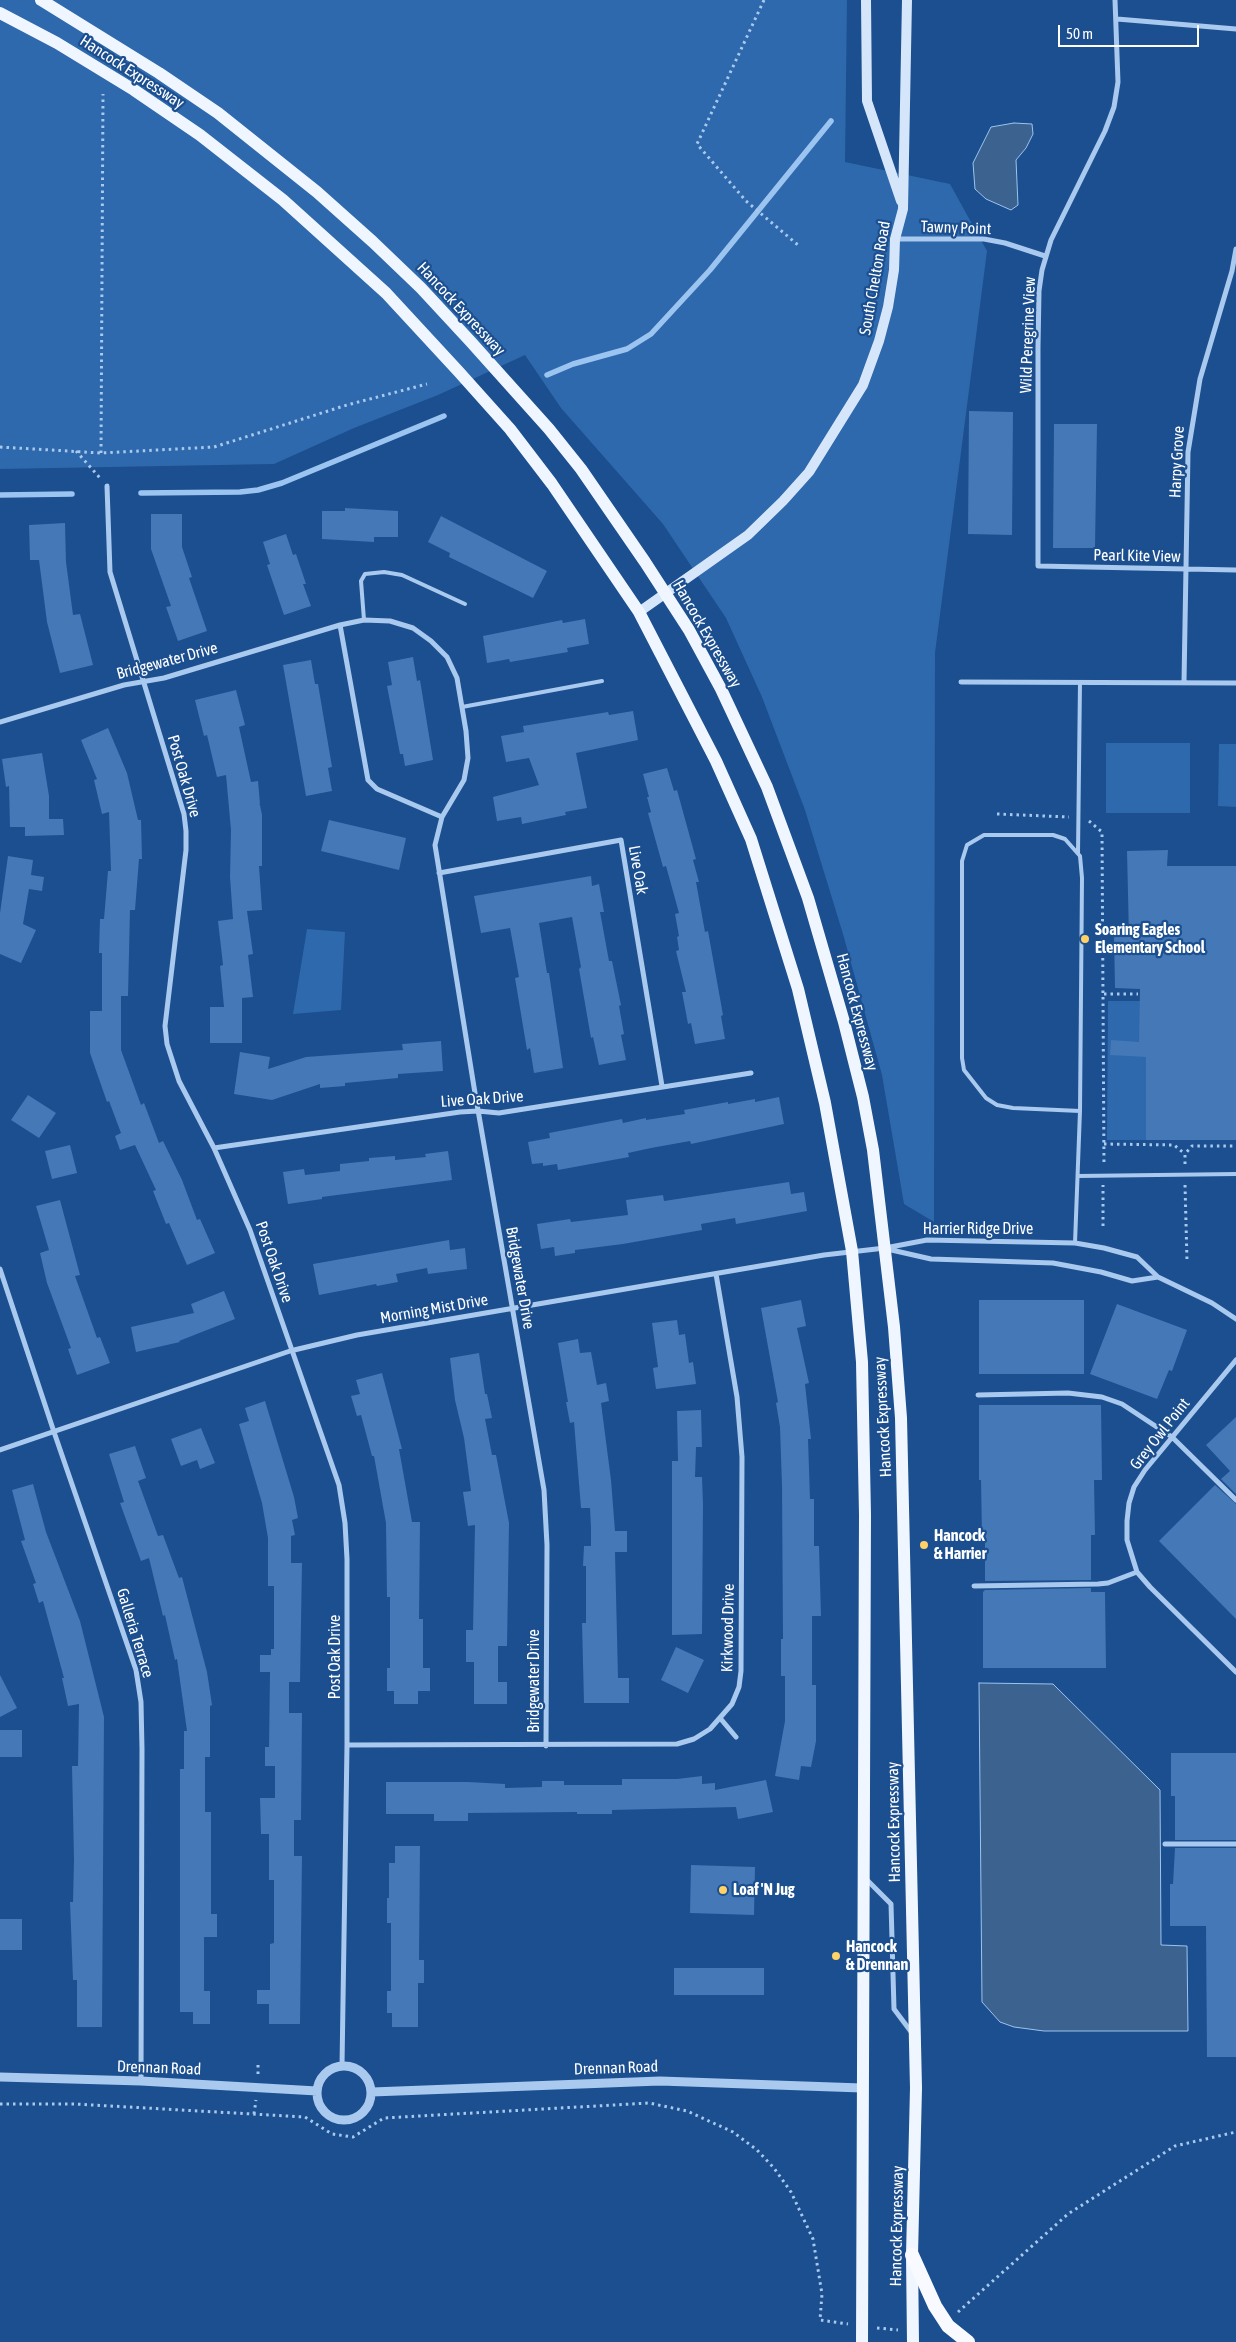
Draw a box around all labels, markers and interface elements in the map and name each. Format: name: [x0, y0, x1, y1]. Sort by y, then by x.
scale bar: [1061, 15, 1202, 47]
text: 50 m: [1066, 25, 1093, 42]
street label: Hancock Expressway: [76, 31, 188, 113]
street label: Tawny Point: [920, 217, 992, 239]
street label: South Chelton Road: [856, 219, 894, 337]
street label: Hancock Expressway: [413, 258, 509, 360]
street label: Wild Peregrine View: [1016, 276, 1040, 394]
street label: Harpy Grove: [1166, 426, 1188, 498]
street label: Pearl Kite View: [1093, 546, 1181, 566]
street label: Hancock Expressway: [669, 577, 745, 691]
street label: Bridgewater Drive: [114, 638, 220, 684]
street label: Post Oak Drive: [163, 733, 205, 819]
street label: Live Oak: [624, 844, 652, 896]
place label: Soaring Eagles Elementary School: [1095, 920, 1205, 958]
marker: Soaring Eagles Elementary School: [1079, 933, 1091, 945]
street label: Hancock Expressway: [832, 951, 882, 1073]
street label: Live Oak Drive: [440, 1087, 524, 1111]
street label: Post Oak Drive: [251, 1219, 297, 1305]
street label: Harrier Ridge Drive: [923, 1219, 1033, 1239]
street label: Bridgewater Drive: [502, 1225, 538, 1331]
street label: Morning Mist Drive: [379, 1290, 489, 1328]
street label: Hancock Expressway: [870, 1356, 896, 1478]
street label: Grey Owl Point: [1126, 1394, 1194, 1474]
place label: Hancock & Harrier: [934, 1526, 986, 1564]
marker: Hancock & Harrier: [918, 1539, 930, 1551]
street label: Kirkwood Drive: [718, 1584, 738, 1672]
street label: Galleria Terrace: [112, 1586, 158, 1680]
street label: Post Oak Drive: [325, 1615, 345, 1699]
street label: Bridgewater Drive: [524, 1629, 544, 1733]
street label: Hancock Expressway: [883, 1762, 905, 1882]
place label: Loaf 'N Jug: [733, 1880, 795, 1900]
marker: Loaf 'N Jug: [717, 1884, 729, 1896]
place label: Hancock & Drennan: [846, 1937, 908, 1975]
marker: Hancock & Drennan: [830, 1950, 842, 1962]
street label: Drennan Road: [116, 2057, 202, 2079]
street label: Drennan Road: [573, 2057, 659, 2079]
street label: Hancock Expressway: [886, 2166, 908, 2286]

